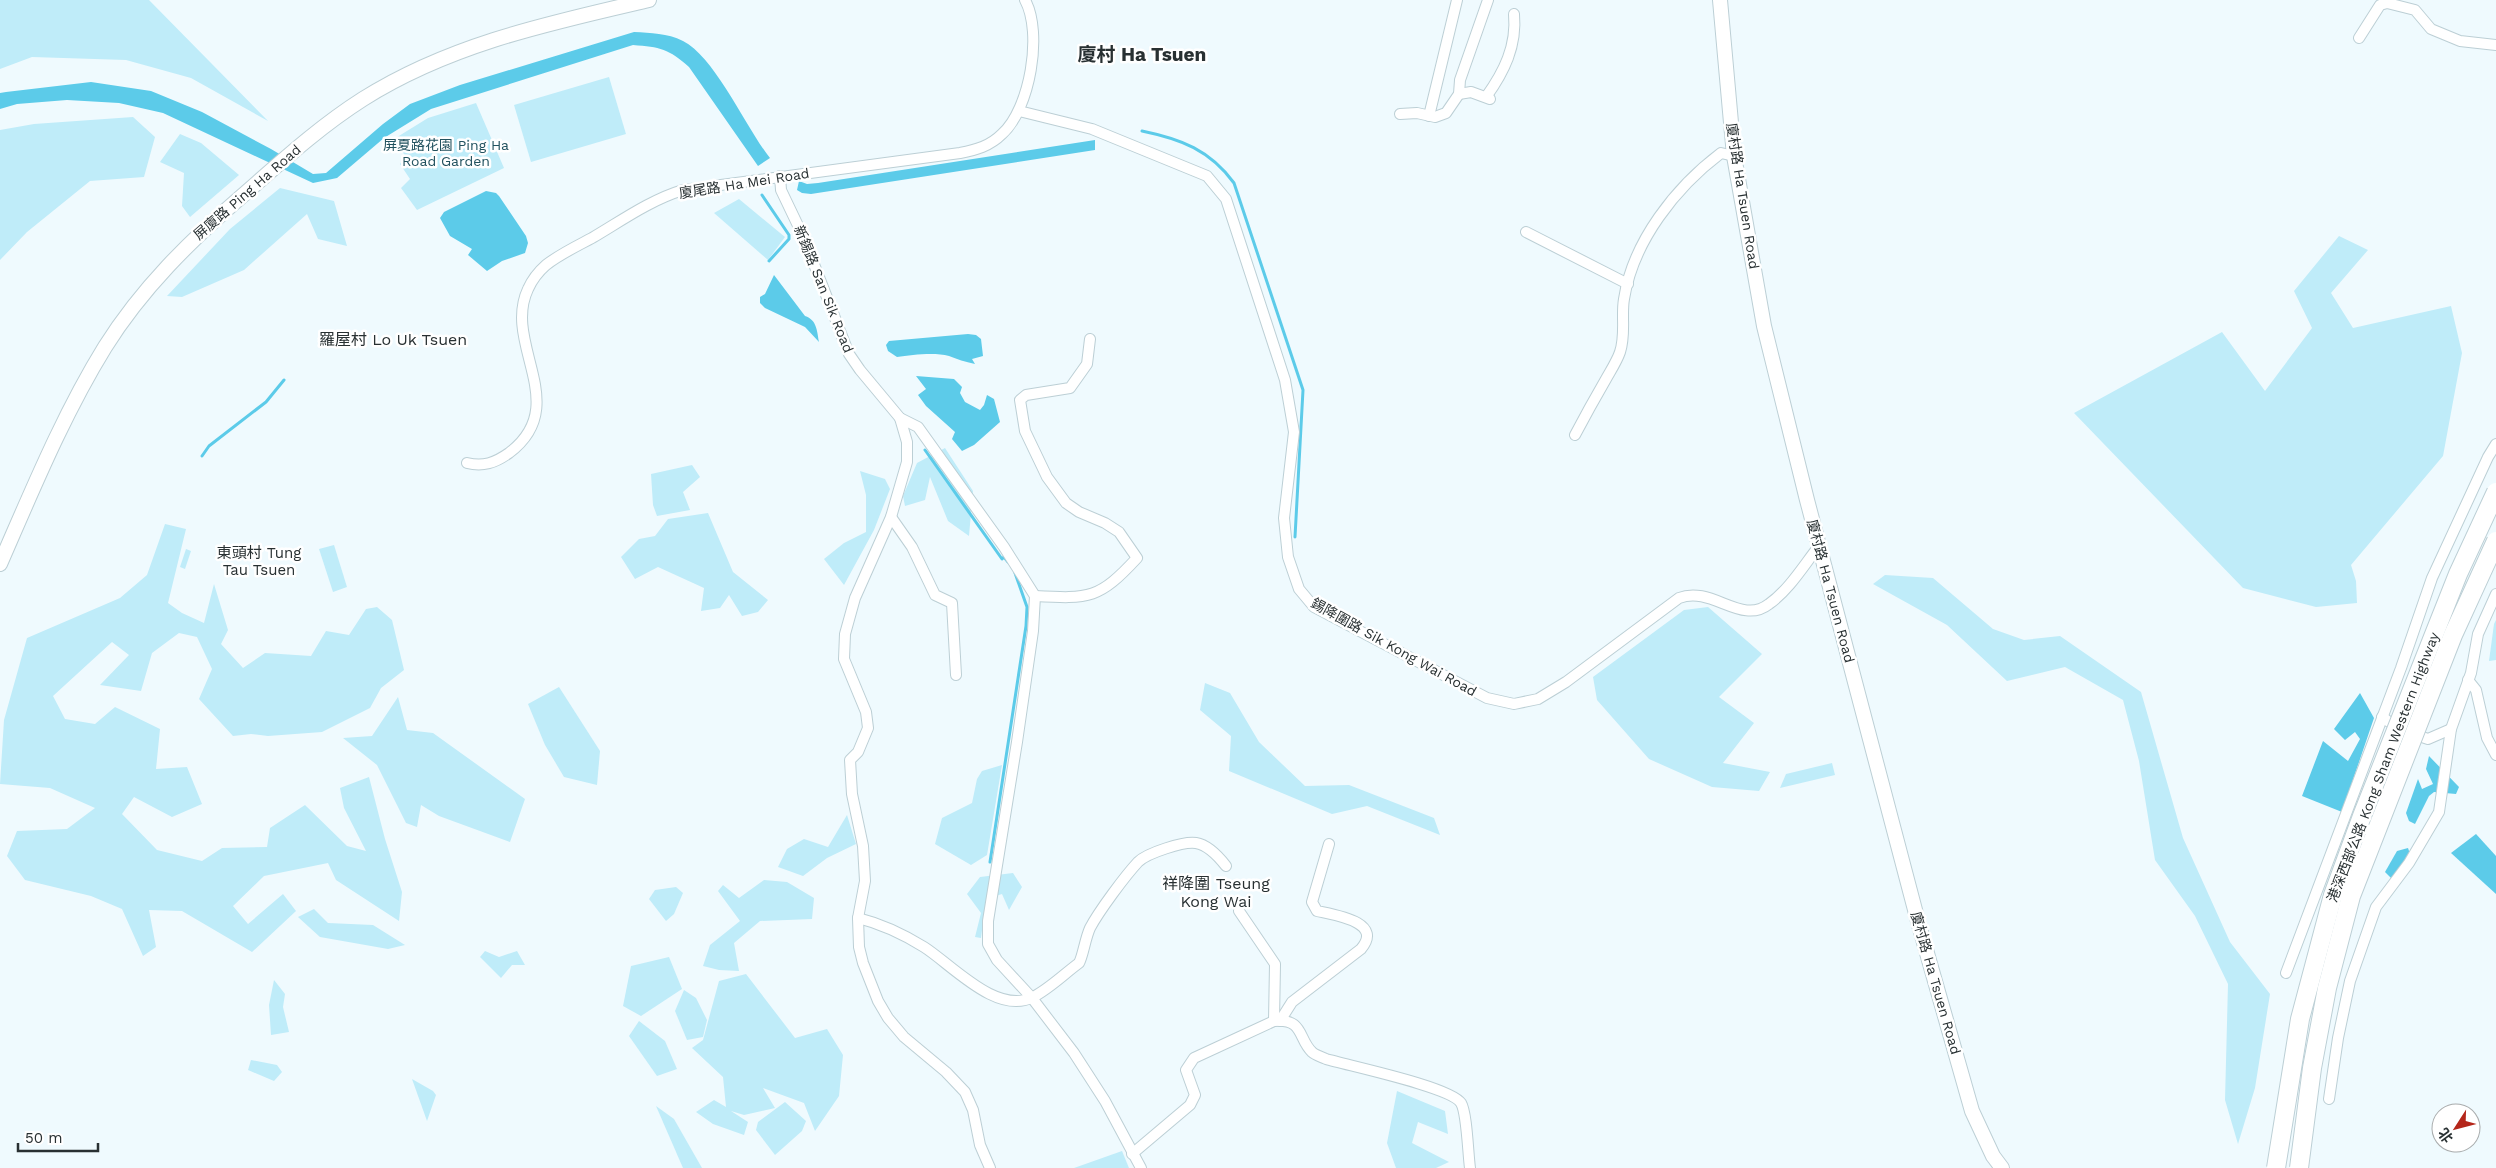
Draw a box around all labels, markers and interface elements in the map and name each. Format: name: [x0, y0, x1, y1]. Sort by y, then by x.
district label: 廈村 Ha Tsuen: [1078, 43, 1206, 66]
street label: 廈村路 Ha Tsuen Road: [1724, 122, 1762, 270]
park label: 屏夏路花園 Ping Ha Road Garden: [383, 137, 509, 169]
street label: 屏廈路 Ping Ha Road: [190, 141, 304, 243]
street label: 廈尾路 Ha Mei Road: [678, 165, 810, 201]
street label: 新錫路 San Sik Road: [791, 223, 857, 355]
district label: 羅屋村 Lo Uk Tsuen: [319, 330, 467, 349]
street label: 廈村路 Ha Tsuen Road: [1804, 518, 1858, 664]
district label: 東頭村 Tung Tau Tsuen: [217, 544, 301, 579]
street label: 錫降圍路 Sik Kong Wai Road: [1308, 595, 1480, 699]
street label: 港深西部公路 Kong Sham Western Highway: [2324, 629, 2442, 904]
district label: 祥降圍 Tseung Kong Wai: [1162, 874, 1270, 911]
street label: 廈村路 Ha Tsuen Road: [1908, 910, 1964, 1056]
north arrow: [2431, 1103, 2481, 1153]
scale bar: [18, 1120, 98, 1152]
text: 北: [2435, 1125, 2456, 1146]
text: 50 m: [25, 1129, 62, 1147]

